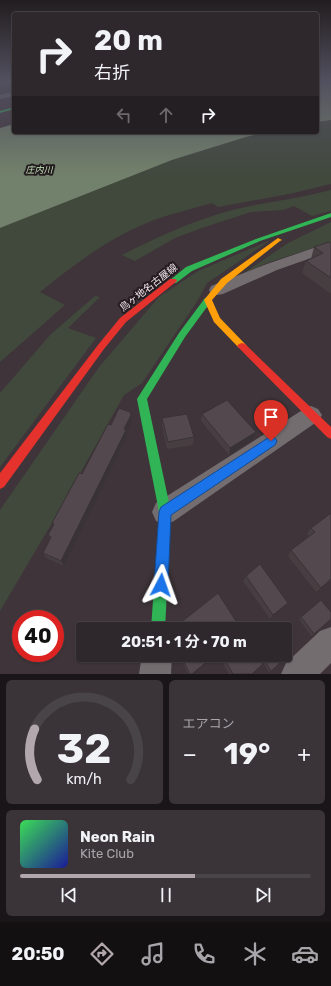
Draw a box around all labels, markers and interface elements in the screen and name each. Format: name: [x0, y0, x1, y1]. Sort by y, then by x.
text: 20 m: [94, 24, 163, 57]
icon: right: [28, 28, 80, 80]
text: 右折: [94, 62, 130, 84]
icon: left: [113, 104, 135, 126]
icon: ahead: [155, 104, 177, 126]
icon: right: [197, 104, 219, 126]
water label: 庄内川: [25, 165, 53, 175]
street label: 鳥ヶ地名古屋線: [117, 262, 180, 314]
pin: [254, 400, 288, 441]
icon: arrive: [260, 406, 282, 428]
position arrow: [140, 564, 182, 606]
speed limit sign: 40: [12, 610, 64, 662]
text: 20:51 · 1 分 · 70 m: [121, 633, 247, 651]
text: エアコン: [183, 716, 235, 731]
text: 32: [57, 724, 111, 773]
text: 19°: [224, 736, 270, 772]
text: −: [183, 741, 197, 768]
text: +: [297, 741, 311, 768]
text: km/h: [66, 771, 102, 788]
text: Neon Rain: [80, 828, 155, 846]
text: Kite Club: [80, 846, 134, 861]
icon: previous: [58, 884, 80, 906]
icon: pause: [155, 884, 177, 906]
icon: next: [252, 884, 274, 906]
icon: directions: [88, 940, 116, 968]
icon: music: [139, 940, 167, 968]
icon: phone: [190, 940, 218, 968]
icon: climate: [241, 940, 269, 968]
icon: car: [291, 940, 319, 968]
text: 20:50: [11, 943, 65, 965]

